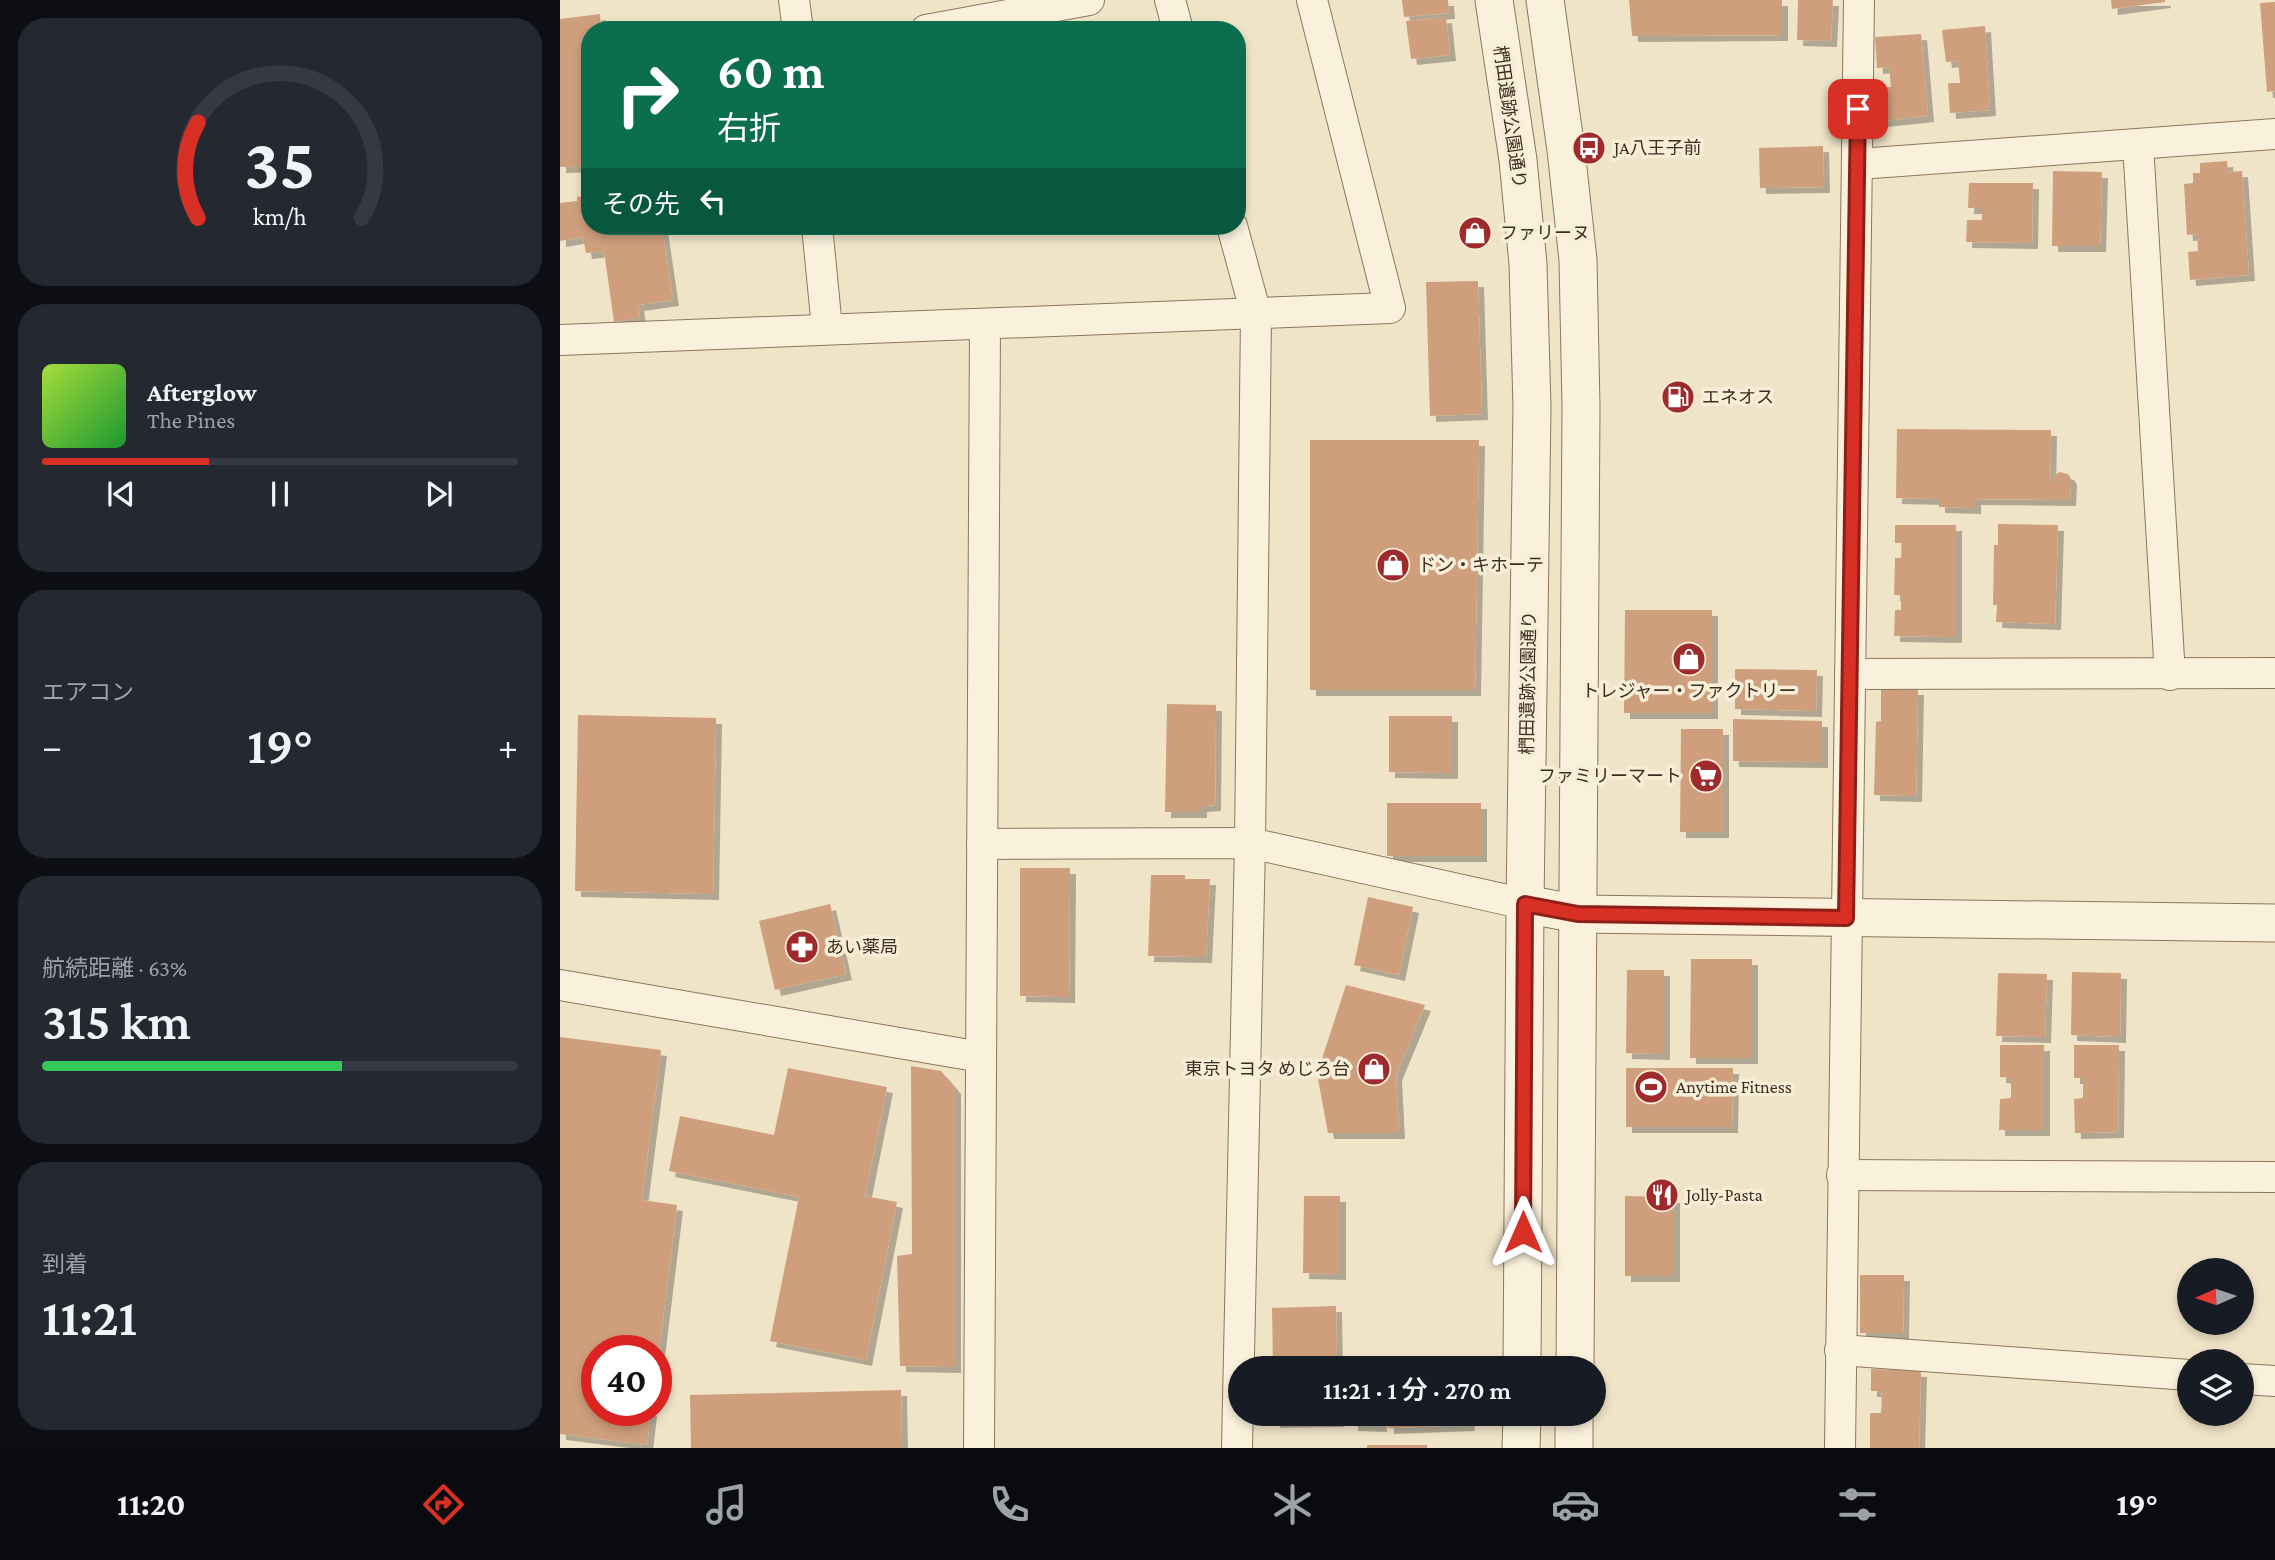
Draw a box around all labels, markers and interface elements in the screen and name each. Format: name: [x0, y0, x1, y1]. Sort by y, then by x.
text: 60 m: [717, 44, 824, 99]
street label: 椚田遺跡公園通り: [1490, 44, 1530, 190]
icon: right: [602, 49, 693, 140]
pin: [1828, 79, 1888, 139]
icon: arrive: [1839, 90, 1877, 128]
text: 右折: [717, 110, 781, 146]
text: 35: [244, 123, 316, 204]
bus stop icon: JA八王子前: [1570, 129, 1608, 167]
place label: JA八王子前: [1612, 138, 1702, 158]
icon: left: [694, 182, 732, 220]
text: その先: [602, 190, 680, 219]
text: km/h: [253, 203, 307, 230]
shop icon: ファリーヌ: [1456, 214, 1494, 252]
place label: ファリーヌ: [1500, 223, 1590, 243]
text: Afterglow: [147, 378, 257, 407]
fuel station icon: エネオス: [1659, 378, 1697, 416]
place label: エネオス: [1702, 387, 1774, 407]
text: The Pines: [147, 407, 235, 433]
icon: previous: [102, 475, 140, 513]
icon: pause: [261, 475, 299, 513]
icon: next: [420, 475, 458, 513]
shop icon: ドン・キホーテ: [1374, 546, 1412, 584]
place label: ドン・キホーテ: [1418, 555, 1544, 575]
street label: 椚田遺跡公園通り: [1517, 611, 1539, 755]
shop icon: トレジャー・ファクトリー: [1670, 640, 1708, 678]
text: エアコン: [42, 679, 134, 705]
place label: トレジャー・ファクトリー: [1581, 681, 1797, 701]
text: 19°: [247, 716, 313, 774]
text: −: [42, 725, 62, 767]
text: +: [498, 725, 518, 767]
supermarket icon: ファミリーマート: [1687, 757, 1725, 795]
place label: ファミリーマート: [1538, 766, 1682, 786]
pharmacy icon: あい薬局: [783, 928, 821, 966]
place label: あい薬局: [826, 937, 898, 957]
text: 航続距離 · 63%: [42, 955, 187, 981]
text: 315 km: [42, 992, 191, 1050]
shop icon: 東京トヨタ めじろ台: [1355, 1050, 1393, 1088]
place label: 東京トヨタ めじろ台: [1185, 1059, 1350, 1079]
sports icon: Anytime Fitness: [1632, 1068, 1670, 1106]
place label: Anytime Fitness: [1676, 1077, 1792, 1097]
restaurant icon: Jolly-Pasta: [1643, 1176, 1681, 1214]
place label: Jolly-Pasta: [1684, 1185, 1763, 1205]
position arrow: [1486, 1195, 1560, 1269]
text: 到着: [42, 1251, 88, 1277]
north arrow: [2177, 1258, 2254, 1335]
map controls: [2177, 1258, 2254, 1426]
text: 11:21: [42, 1288, 137, 1346]
speed limit sign: 40: [581, 1335, 672, 1426]
button: layers: [2177, 1349, 2254, 1426]
text: 11:21 · 1 分 · 270 m: [1323, 1376, 1511, 1405]
icon: directions: [419, 1480, 468, 1529]
icon: music: [702, 1480, 751, 1529]
icon: phone: [985, 1480, 1034, 1529]
icon: climate: [1268, 1480, 1317, 1529]
icon: car: [1551, 1480, 1600, 1529]
icon: filters: [1833, 1480, 1882, 1529]
text: 11:20: [117, 1486, 186, 1522]
text: 19°: [2116, 1486, 2158, 1522]

